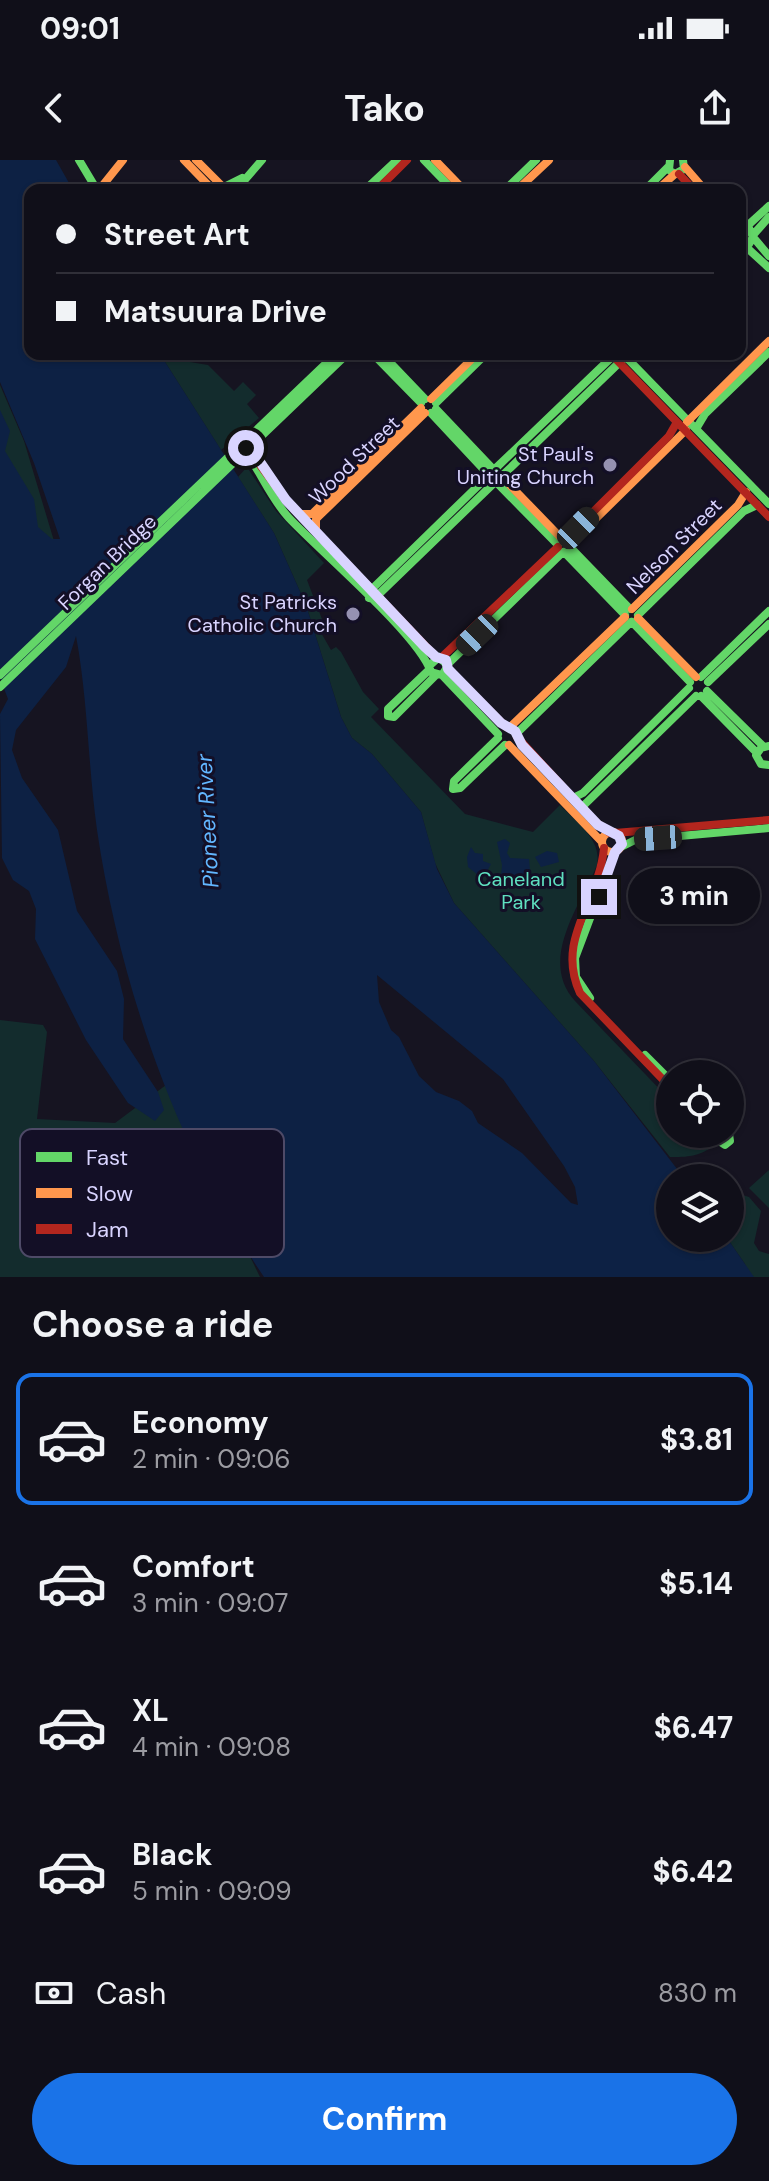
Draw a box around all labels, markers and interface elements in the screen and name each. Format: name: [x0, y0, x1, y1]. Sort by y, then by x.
text: 09:01: [40, 9, 120, 48]
text: Tako: [344, 85, 425, 132]
icon: back: [32, 86, 76, 130]
icon: share: [693, 86, 737, 130]
text: Street Art: [104, 215, 250, 254]
text: Matsuura Drive: [104, 292, 327, 331]
street label: Wood Street: [303, 410, 405, 510]
route start: [228, 430, 264, 466]
place label: St Paul's Uniting Church: [457, 441, 594, 490]
marker: St Paul's Uniting Church: [601, 456, 619, 474]
street label: Nelson Street: [621, 492, 728, 599]
car: [553, 503, 603, 553]
street label: Forgan Bridge: [52, 509, 162, 615]
place label: St Patricks Catholic Church: [188, 589, 337, 638]
marker: St Patricks Catholic Church: [344, 605, 362, 623]
car: [451, 610, 503, 660]
water label: Pioneer River: [189, 752, 225, 889]
car: [633, 824, 683, 852]
park label: Caneland Park: [477, 866, 565, 915]
callout: 3 min: [627, 869, 759, 925]
route end: [581, 879, 617, 915]
text: 3 min: [659, 879, 729, 913]
map controls: [656, 1060, 744, 1252]
button: locate: [656, 1060, 744, 1148]
legend: [20, 1129, 284, 1257]
text: Fast: [86, 1143, 128, 1172]
button: layers: [656, 1164, 744, 1252]
text: Slow: [86, 1179, 133, 1208]
text: Jam: [86, 1215, 129, 1244]
text: Choose a ride: [32, 1301, 273, 1348]
icon: car: [36, 1403, 108, 1475]
text: Economy: [132, 1403, 269, 1442]
text: $3.81: [660, 1420, 733, 1459]
text: 2 min · 09:06: [132, 1442, 291, 1476]
icon: car: [36, 1547, 108, 1619]
text: Comfort: [132, 1547, 255, 1586]
text: $5.14: [659, 1564, 733, 1603]
text: 3 min · 09:07: [132, 1586, 288, 1620]
icon: car: [36, 1691, 108, 1763]
text: XL: [132, 1691, 169, 1730]
text: $6.47: [654, 1708, 733, 1747]
text: 4 min · 09:08: [132, 1730, 291, 1764]
icon: car: [36, 1835, 108, 1907]
text: Black: [132, 1835, 212, 1874]
text: $6.42: [653, 1852, 733, 1891]
text: 5 min · 09:09: [132, 1874, 292, 1908]
icon: cash: [32, 1971, 76, 2015]
text: Cash: [96, 1974, 166, 2013]
text: 830 m: [658, 1976, 737, 2010]
button: Confirm: [32, 2073, 737, 2165]

